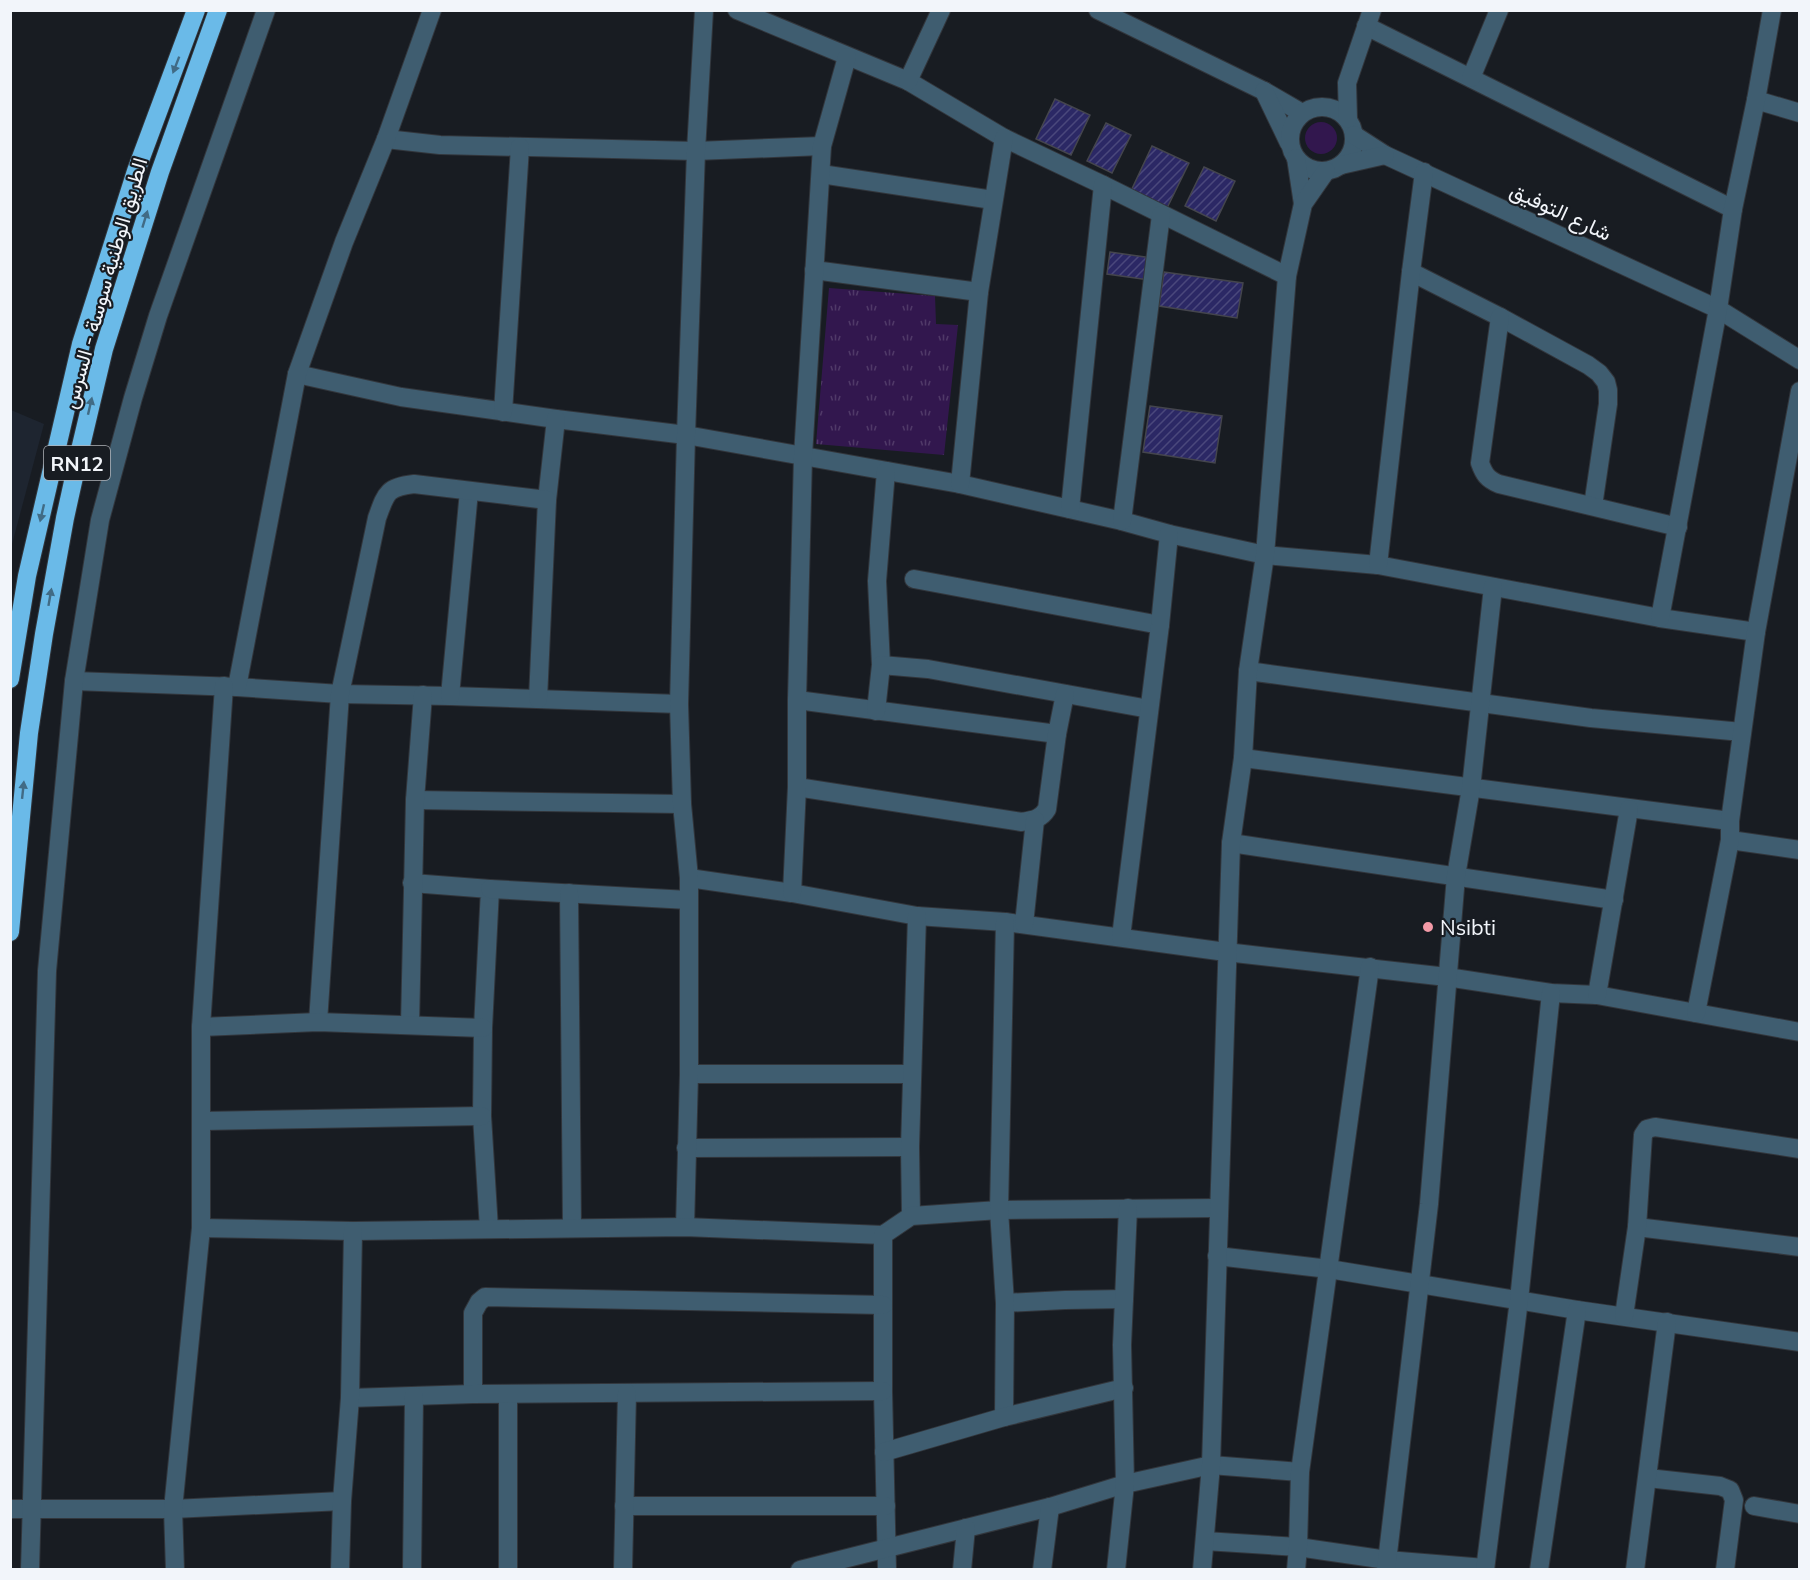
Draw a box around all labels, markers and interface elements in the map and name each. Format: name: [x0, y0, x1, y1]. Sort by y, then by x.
one-way arrow: [171, 56, 180, 74]
street label: الطريق الوطنية سوسة - السرس: [56, 155, 153, 412]
street label: شارع التوفيق: [1505, 176, 1616, 248]
one-way arrow: [141, 210, 150, 228]
one-way arrow: [86, 397, 96, 416]
road number: RN12: [44, 446, 110, 480]
one-way arrow: [36, 504, 46, 522]
one-way arrow: [46, 587, 55, 606]
one-way arrow: [18, 781, 28, 800]
place label: Nsibti: [1440, 914, 1496, 940]
marker: Nsibti: [1421, 920, 1435, 934]

